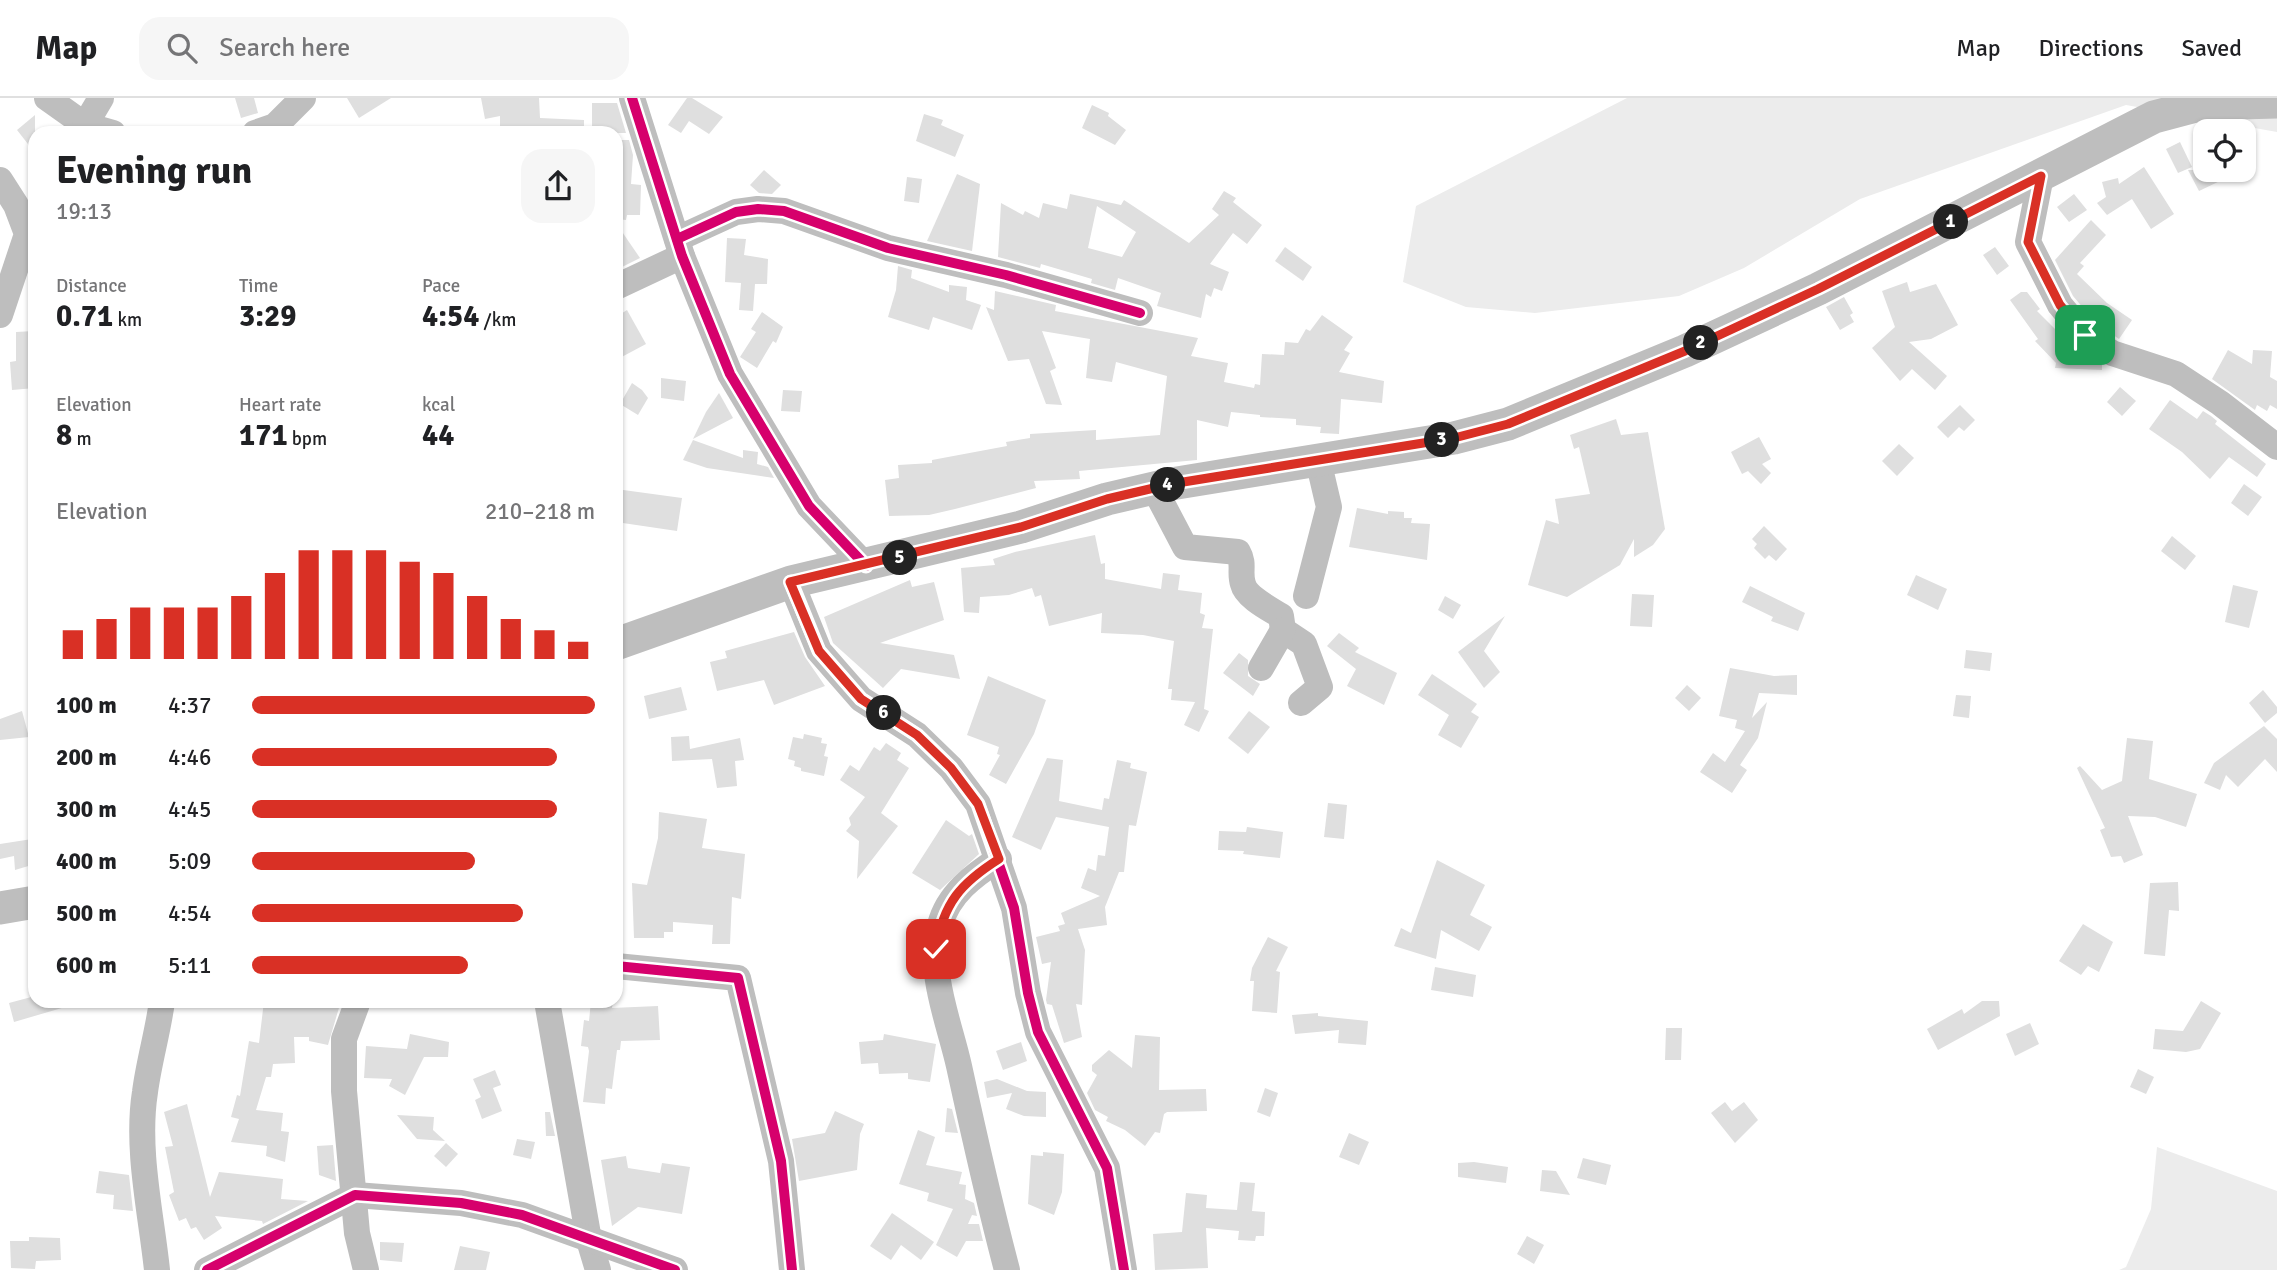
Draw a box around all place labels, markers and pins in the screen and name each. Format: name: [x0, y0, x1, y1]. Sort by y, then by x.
pin: 1: [1934, 204, 1968, 240]
pin: [2055, 305, 2115, 365]
pin: 2: [1684, 326, 1718, 360]
pin: 3: [1424, 422, 1460, 458]
pin: 4: [1150, 468, 1186, 502]
pin: 5: [883, 540, 918, 575]
pin: 6: [866, 696, 902, 730]
pin: [906, 919, 966, 979]

